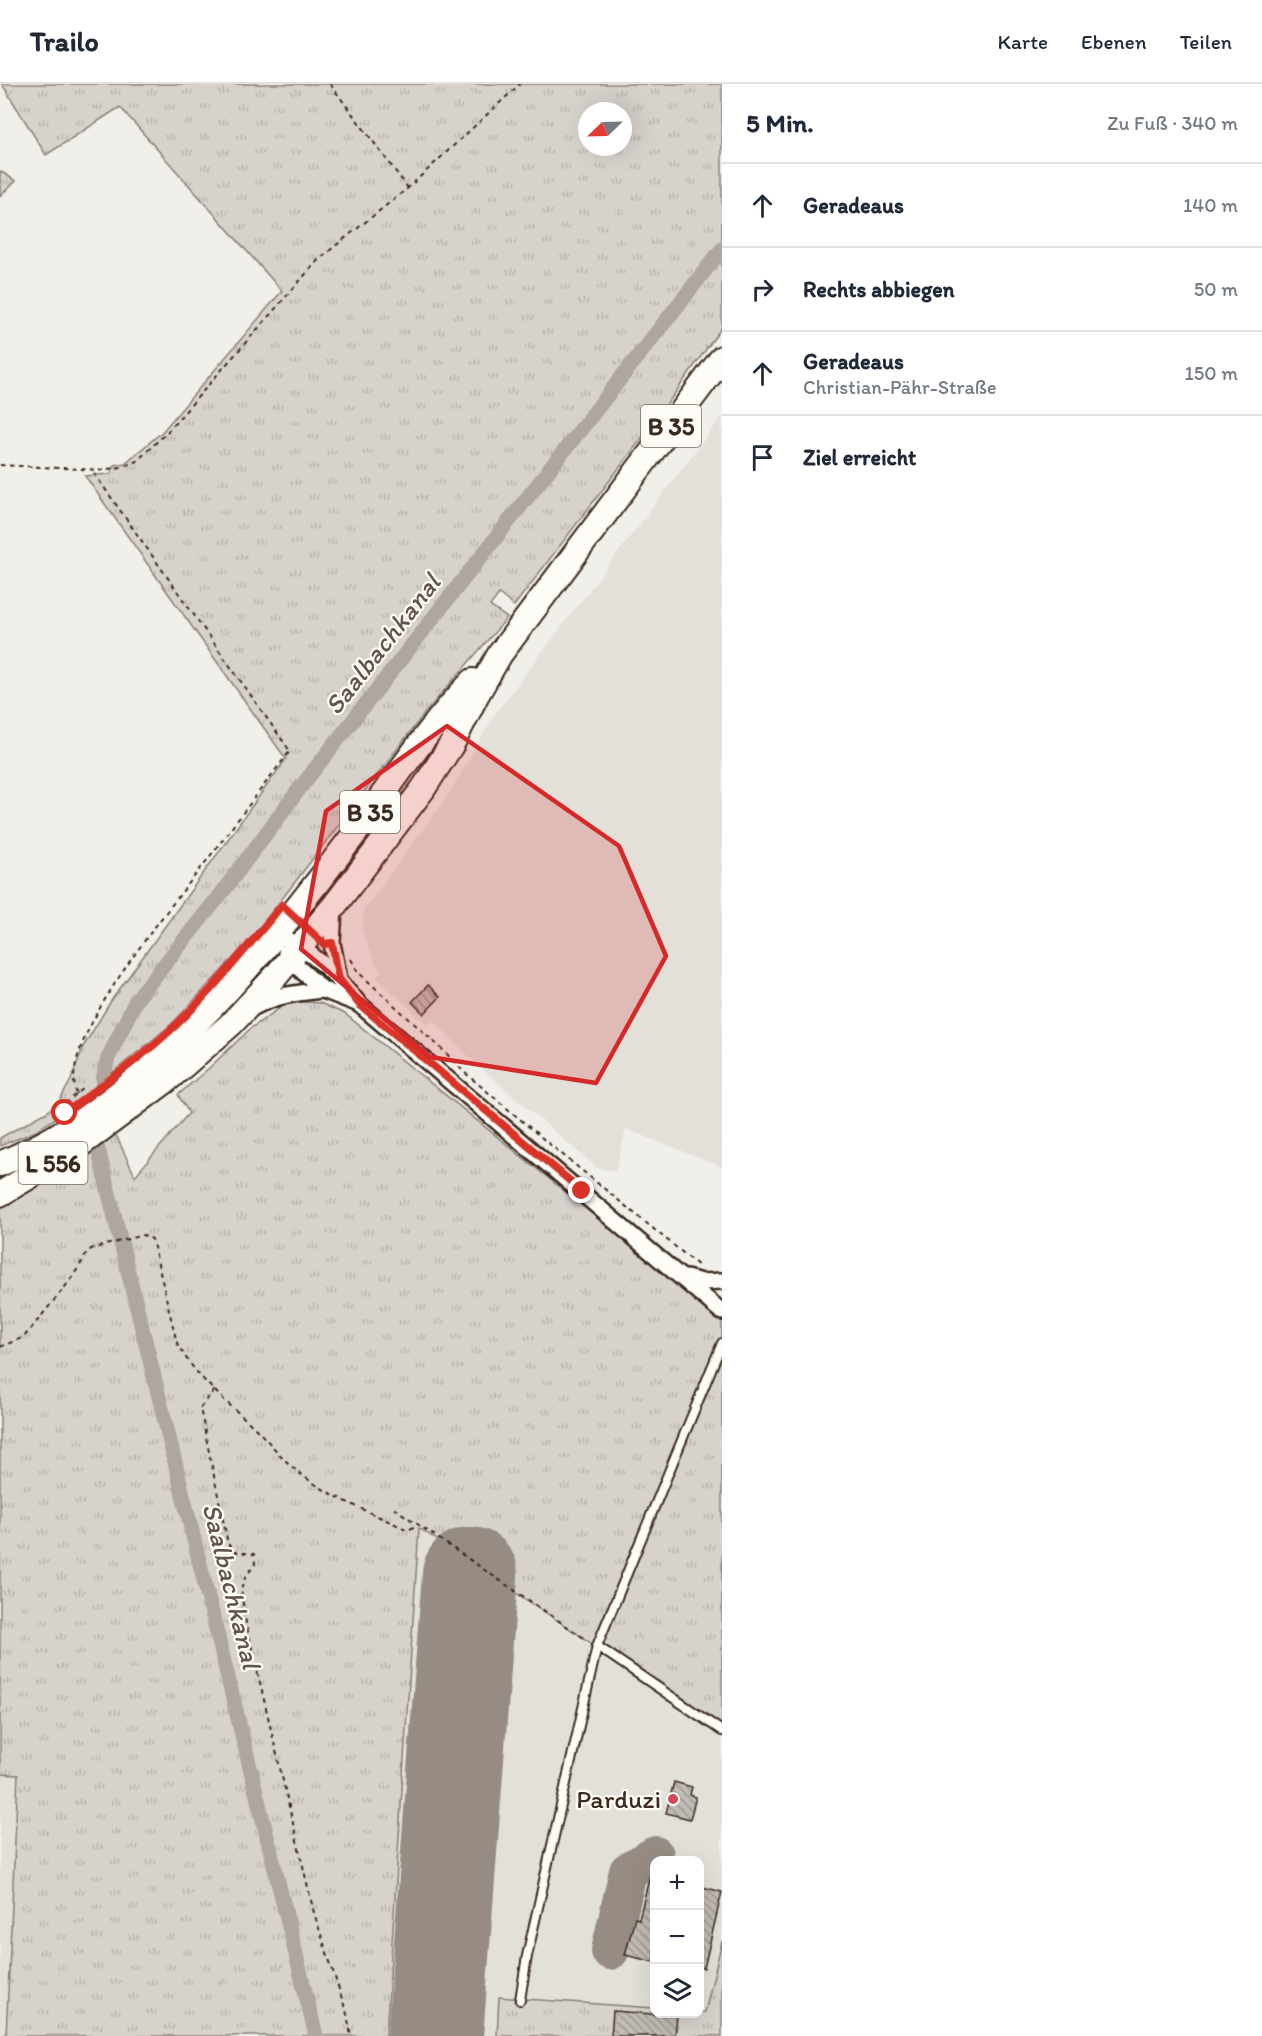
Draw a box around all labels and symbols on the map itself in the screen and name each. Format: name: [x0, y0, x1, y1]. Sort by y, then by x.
north arrow: [578, 102, 632, 156]
road number: B 35: [641, 405, 701, 447]
water label: Saalbachkanal: [317, 565, 449, 721]
road number: B 35: [340, 791, 400, 833]
route start: [51, 1099, 77, 1125]
road number: L 556: [19, 1142, 88, 1184]
route end: [568, 1177, 594, 1203]
water label: Saalbachkanal: [195, 1500, 269, 1675]
place label: Parduzi: [576, 1783, 661, 1815]
marker: Parduzi: [666, 1792, 680, 1806]

